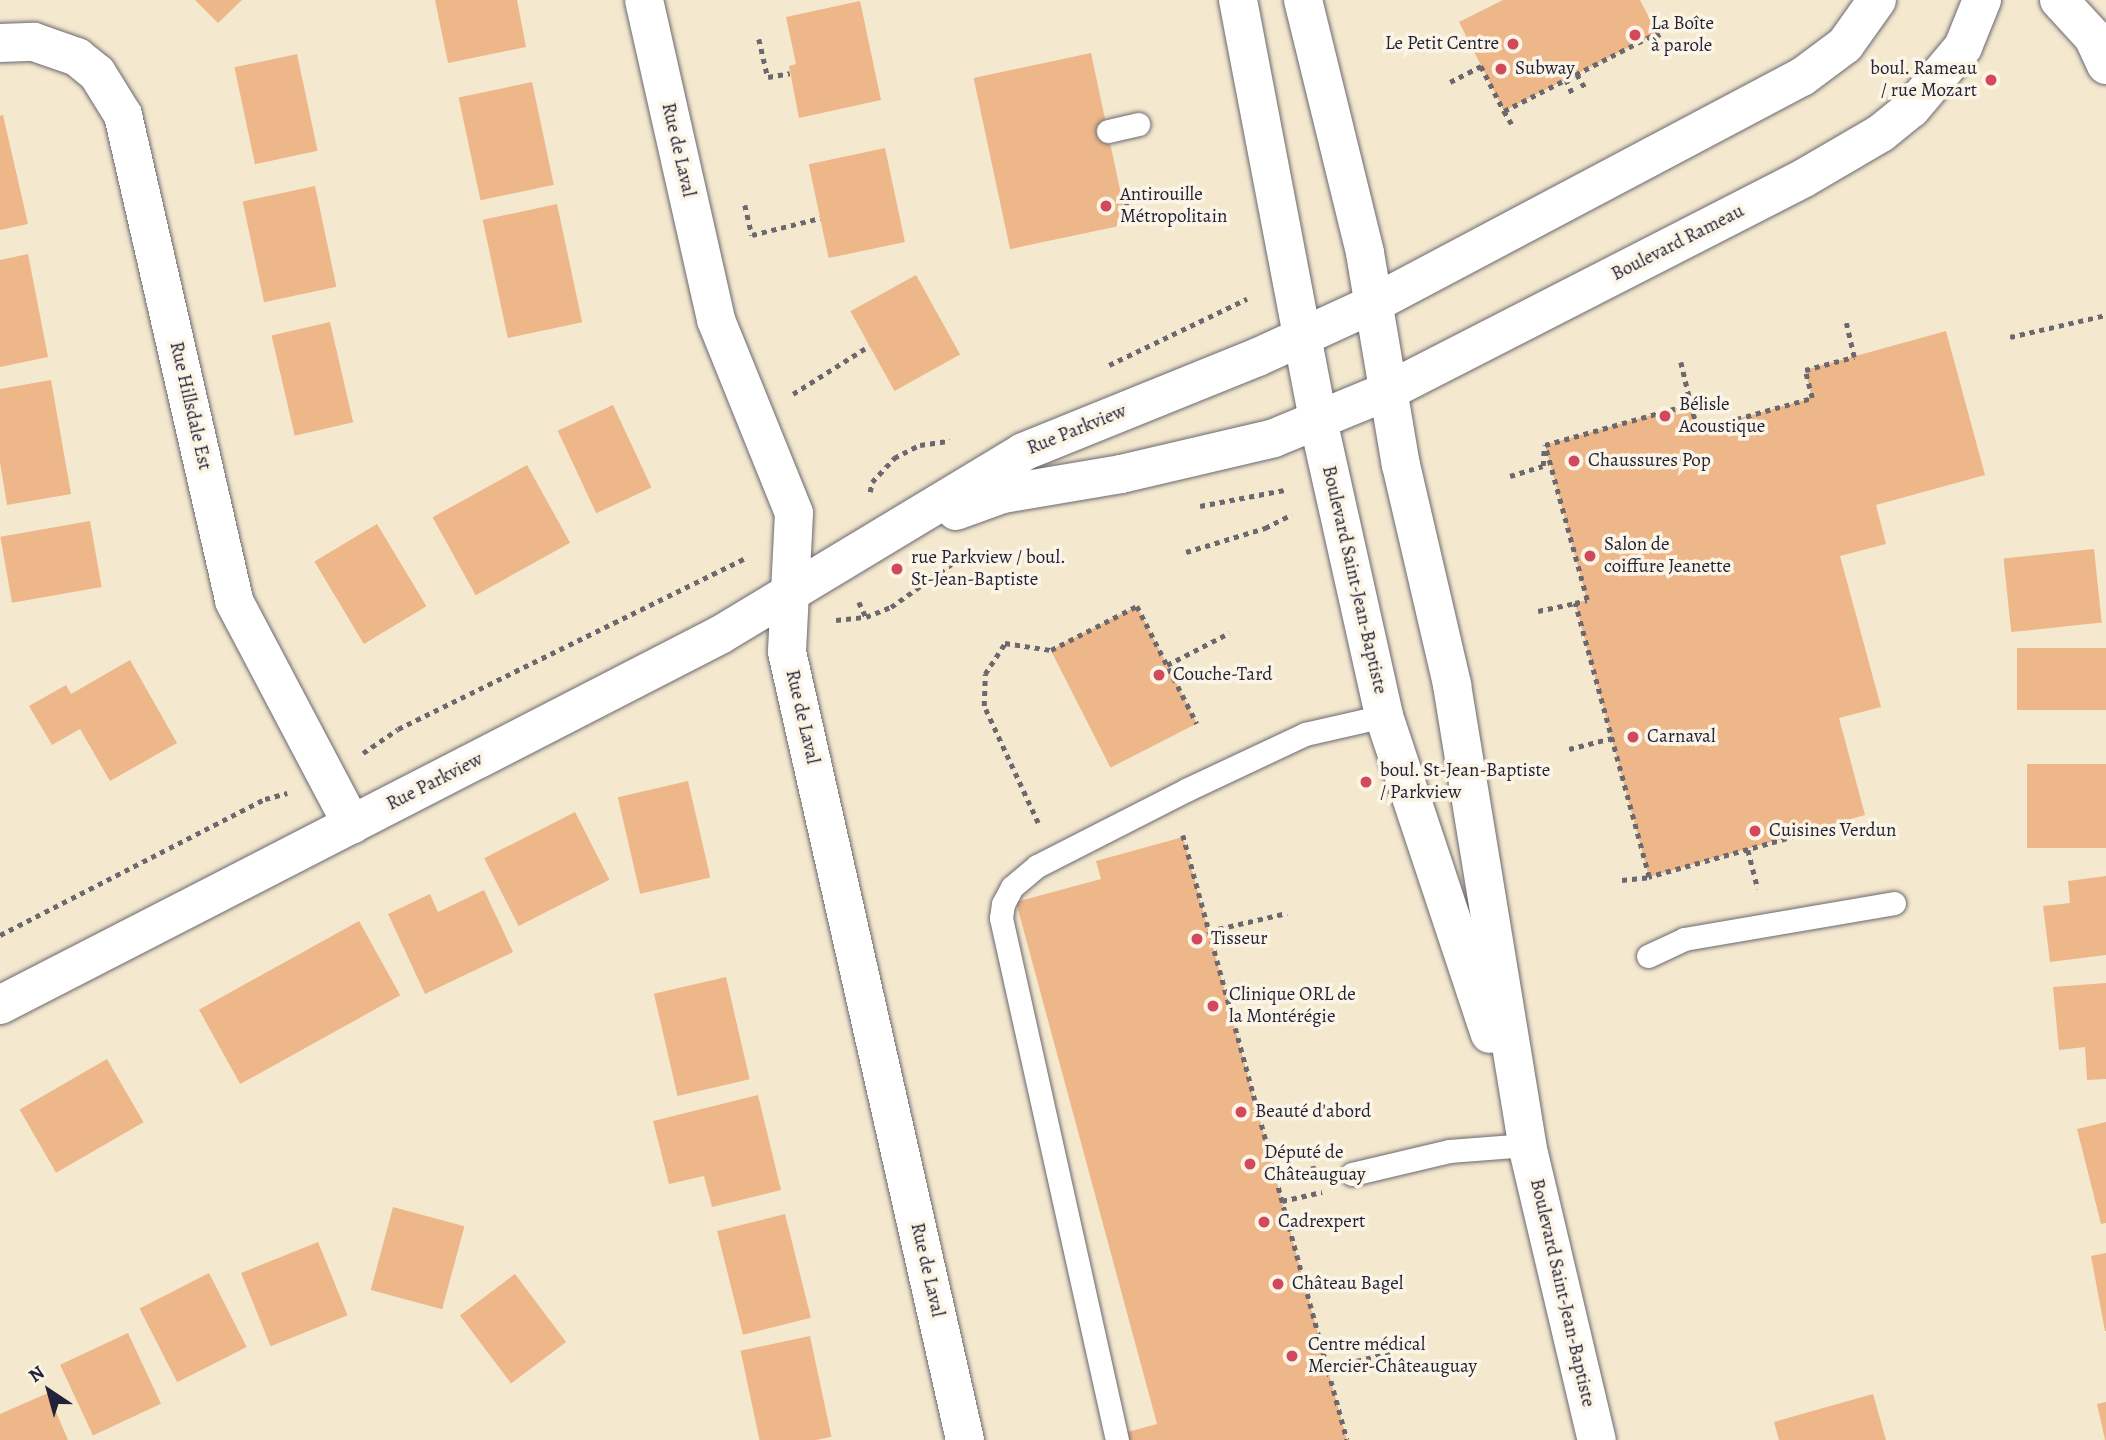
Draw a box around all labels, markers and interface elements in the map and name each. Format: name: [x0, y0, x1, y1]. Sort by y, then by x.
place label: La Boîte à parole: [1651, 13, 1714, 57]
marker: La Boîte à parole: [1625, 25, 1645, 45]
place label: Le Petit Centre: [1385, 33, 1499, 55]
marker: Le Petit Centre: [1505, 36, 1521, 52]
place label: Subway: [1515, 58, 1575, 80]
place label: boul. Rameau / rue Mozart: [1870, 58, 1977, 102]
marker: Subway: [1493, 61, 1509, 77]
marker: boul. Rameau / rue Mozart: [1983, 72, 1999, 88]
street label: Rue de Laval: [656, 101, 700, 199]
place label: Antirouille Métropolitain: [1120, 184, 1227, 228]
marker: Antirouille Métropolitain: [1098, 198, 1114, 214]
street label: Boulevard Rameau: [1608, 200, 1748, 286]
street label: Rue Hillsdale Est: [164, 340, 216, 472]
place label: Bélisle Acoustique: [1679, 394, 1765, 438]
street label: Rue Parkview: [1024, 400, 1130, 460]
marker: Bélisle Acoustique: [1657, 408, 1673, 424]
place label: Chaussures Pop: [1588, 450, 1711, 472]
marker: Chaussures Pop: [1566, 453, 1582, 469]
street label: Boulevard Saint-Jean-Baptiste: [1317, 464, 1391, 696]
place label: Salon de coiffure Jeanette: [1604, 534, 1731, 578]
place label: rue Parkview / boul. St-Jean-Baptiste: [911, 547, 1066, 591]
marker: Salon de coiffure Jeanette: [1582, 548, 1598, 564]
marker: rue Parkview / boul. St-Jean-Baptiste: [889, 561, 905, 577]
place label: Couche-Tard: [1173, 664, 1272, 686]
marker: Couche-Tard: [1151, 667, 1167, 683]
street label: Rue de Laval: [780, 668, 824, 766]
place label: Carnaval: [1647, 726, 1716, 748]
marker: Carnaval: [1625, 729, 1641, 745]
street label: Rue Parkview: [383, 748, 487, 816]
place label: boul. St-Jean-Baptiste / Parkview: [1380, 760, 1551, 804]
marker: boul. St-Jean-Baptiste / Parkview: [1358, 774, 1374, 790]
place label: Cuisines Verdun: [1769, 820, 1897, 842]
marker: Cuisines Verdun: [1747, 823, 1763, 839]
place label: Tisseur: [1211, 928, 1268, 950]
marker: Tisseur: [1189, 931, 1205, 947]
place label: Clinique ORL de la Montérégie: [1229, 984, 1356, 1028]
marker: Clinique ORL de la Montérégie: [1203, 996, 1223, 1016]
place label: Beauté d'abord: [1255, 1101, 1371, 1123]
marker: Beauté d'abord: [1233, 1104, 1249, 1120]
place label: Député de Châteauguay: [1264, 1142, 1366, 1186]
marker: Député de Châteauguay: [1242, 1156, 1258, 1172]
street label: Boulevard Saint-Jean-Baptiste: [1525, 1177, 1599, 1409]
place label: Cadrexpert: [1278, 1211, 1365, 1233]
marker: Cadrexpert: [1256, 1214, 1272, 1230]
street label: Rue de Laval: [905, 1221, 949, 1319]
place label: Château Bagel: [1292, 1273, 1403, 1295]
marker: Château Bagel: [1270, 1276, 1286, 1292]
place label: Centre médical Mercier-Châteauguay: [1308, 1334, 1477, 1378]
marker: Centre médical Mercier-Châteauguay: [1282, 1346, 1302, 1366]
north arrow: [14, 1356, 84, 1426]
text: N: [23, 1359, 50, 1389]

